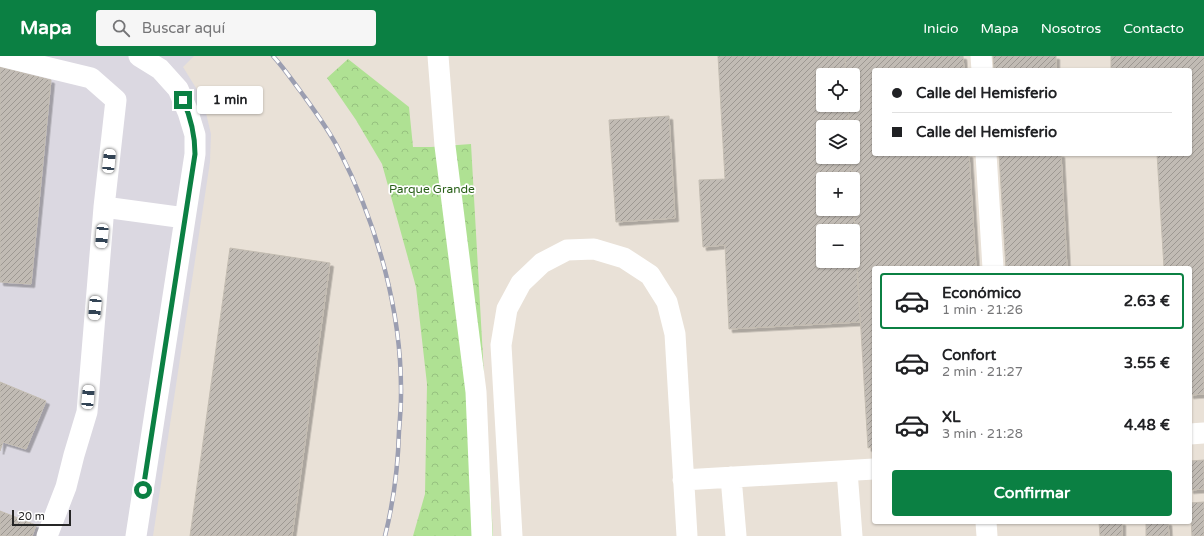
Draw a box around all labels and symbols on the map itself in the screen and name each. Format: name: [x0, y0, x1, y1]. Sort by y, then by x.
callout: 1 min: [197, 86, 263, 114]
route end: [174, 91, 192, 109]
car: [102, 148, 116, 174]
park label: Parque Grande: [389, 182, 475, 196]
car: [95, 224, 109, 248]
car: [88, 296, 102, 320]
car: [81, 385, 95, 409]
route start: [134, 481, 152, 499]
scale bar: [12, 508, 71, 527]

